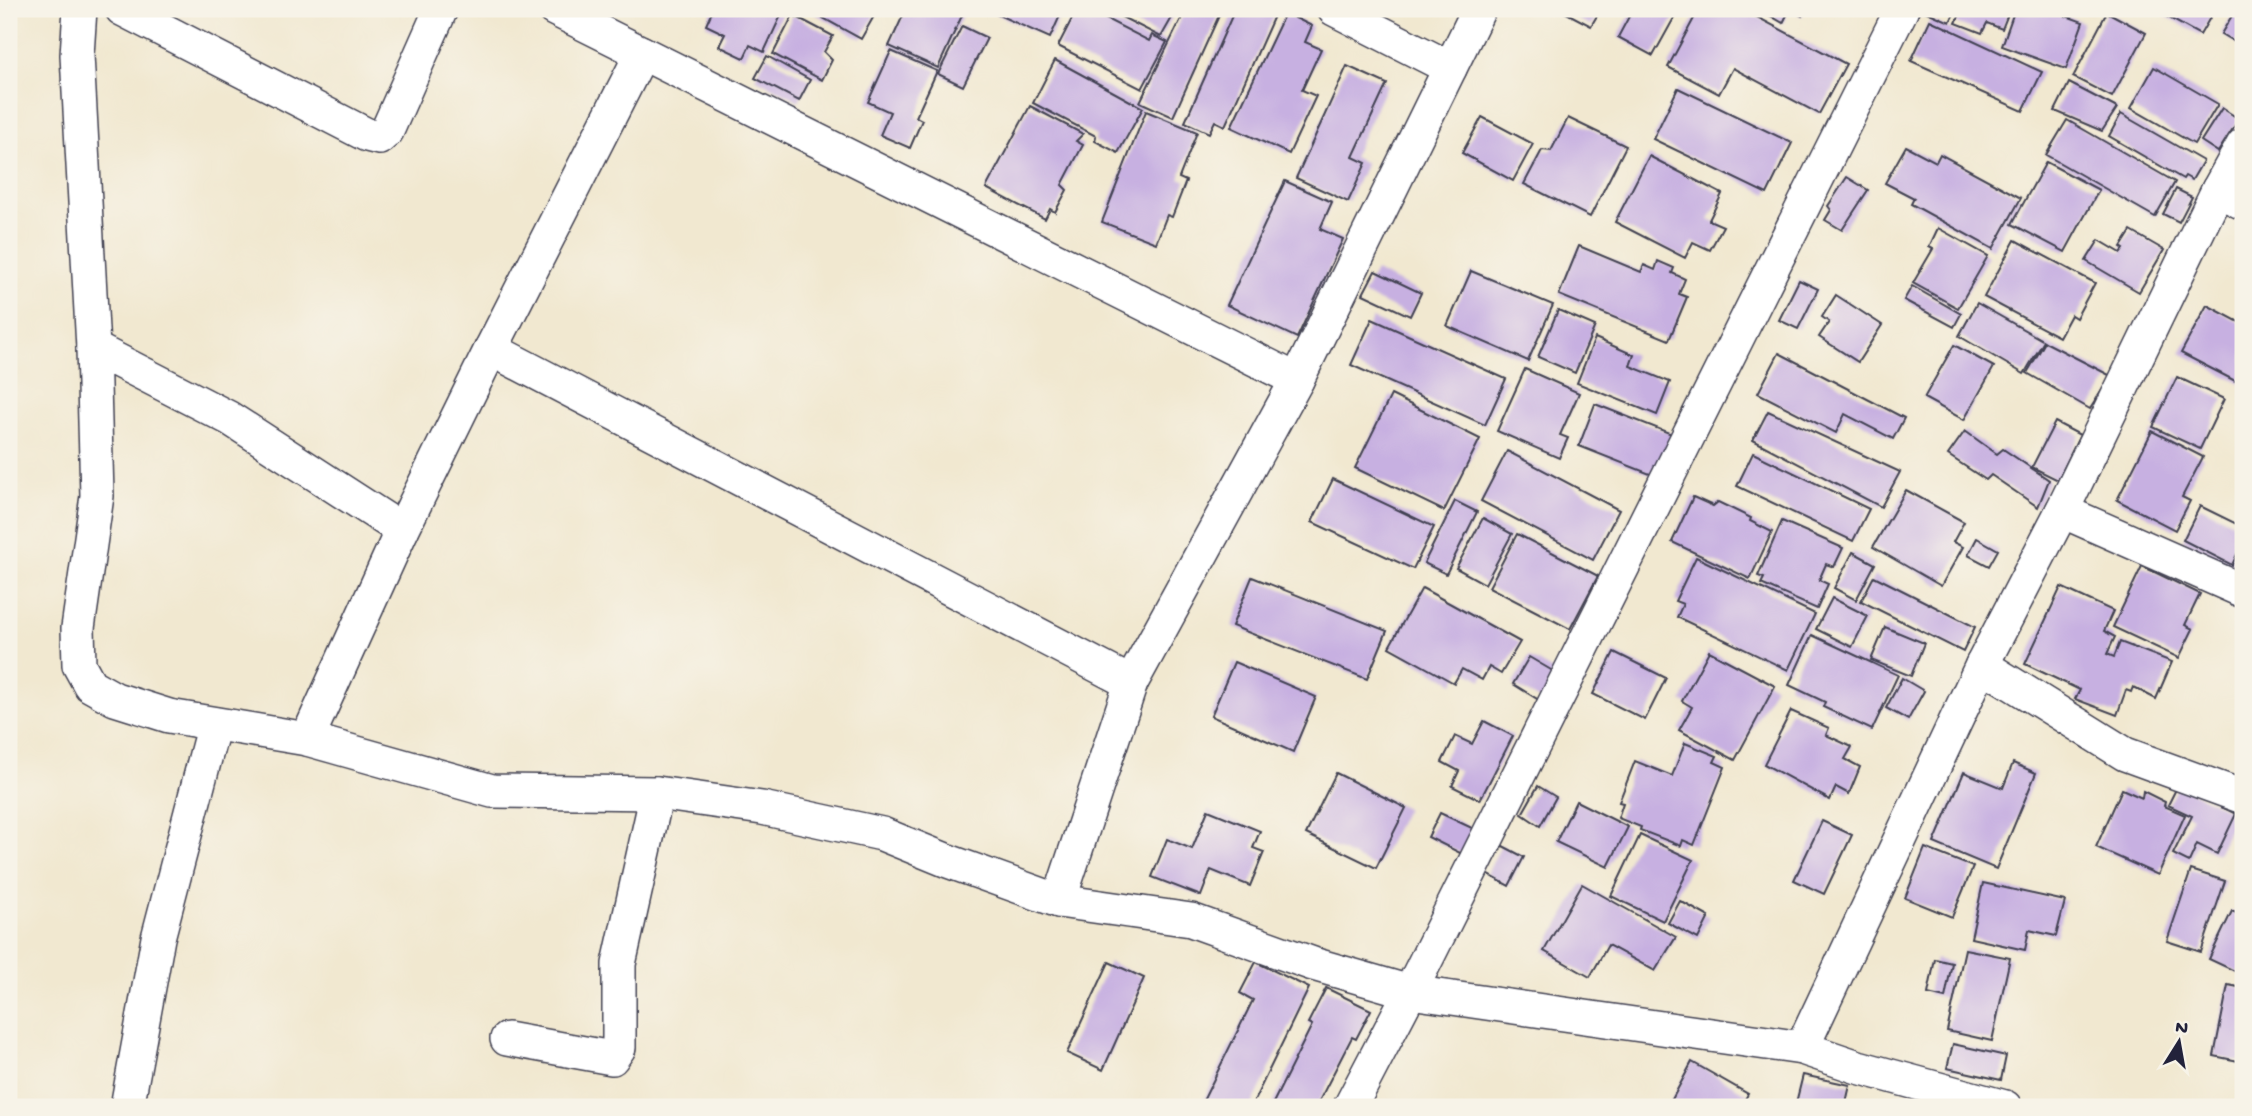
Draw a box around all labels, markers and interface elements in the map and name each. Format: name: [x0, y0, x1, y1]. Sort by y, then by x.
north arrow: [2144, 1007, 2214, 1078]
text: N: [2173, 1016, 2190, 1041]

